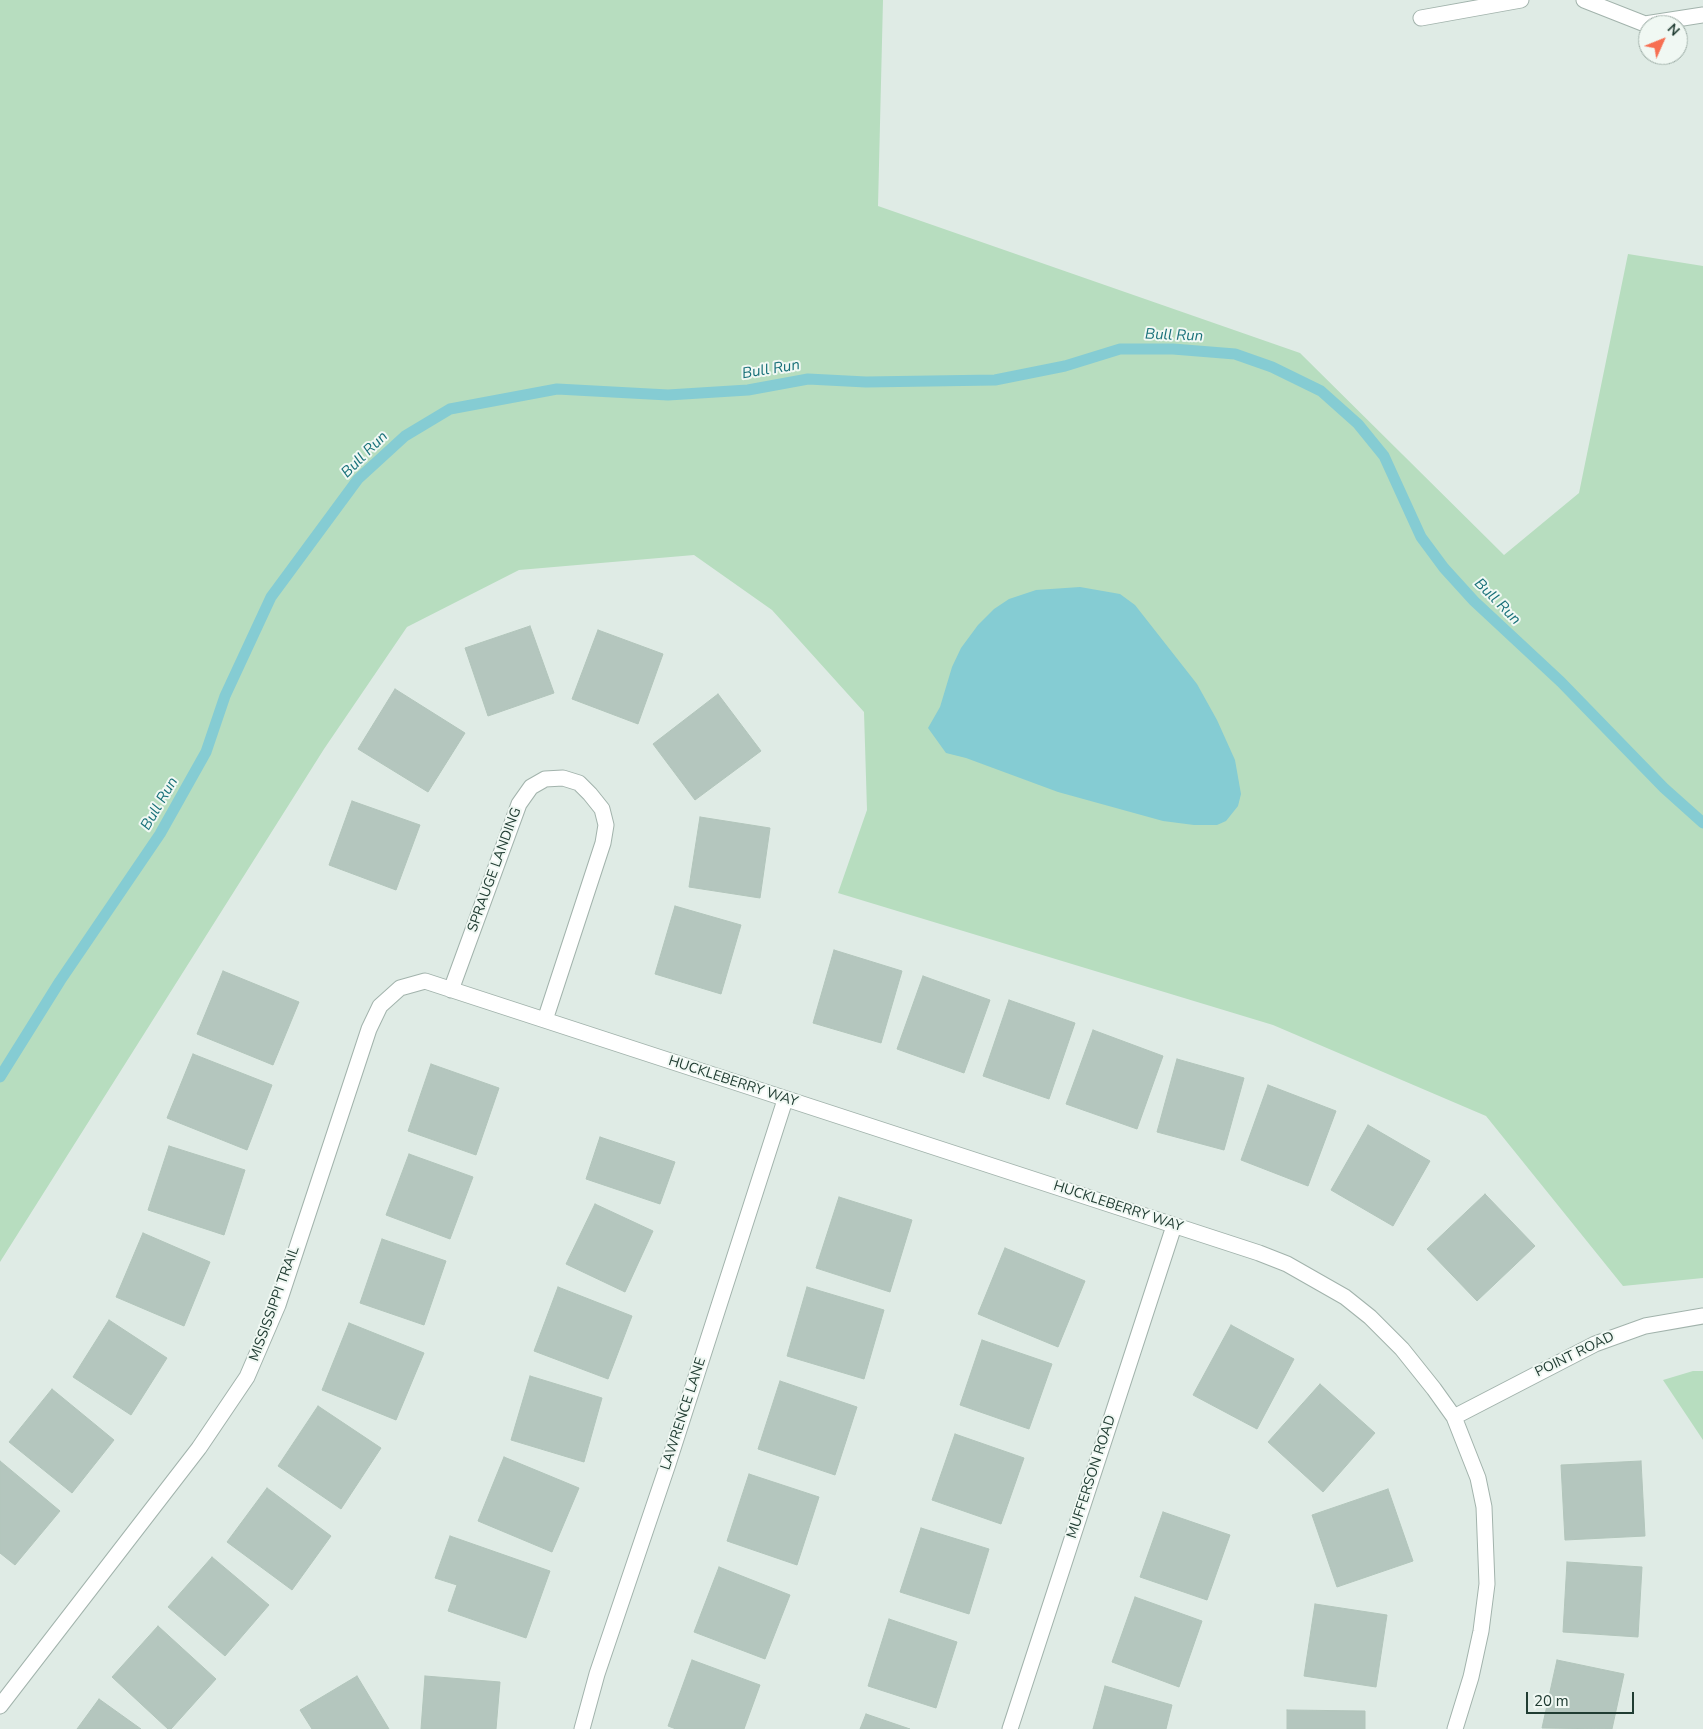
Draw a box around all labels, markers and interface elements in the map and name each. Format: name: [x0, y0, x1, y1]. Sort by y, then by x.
north arrow: [1638, 15, 1688, 65]
text: N: [1663, 20, 1684, 40]
water label: Bull Run: [1145, 326, 1203, 346]
water label: Bull Run: [741, 357, 801, 383]
water label: Bull Run: [338, 428, 392, 482]
water label: Bull Run: [1470, 575, 1524, 629]
water label: Bull Run: [138, 774, 182, 834]
street label: SPRAUGE LANDING: [465, 805, 525, 935]
street label: HUCKLEBERRY WAY: [666, 1053, 800, 1111]
street label: HUCKLEBERRY WAY: [1051, 1178, 1185, 1236]
street label: MISSISSIPPI TRAIL: [246, 1244, 304, 1364]
street label: POINT ROAD: [1533, 1329, 1617, 1381]
street label: LAWRENCE LANE: [658, 1356, 710, 1472]
street label: MUFFERSON ROAD: [1064, 1413, 1120, 1541]
scale bar: [1528, 1682, 1636, 1714]
text: 20 m: [1534, 1691, 1569, 1711]

